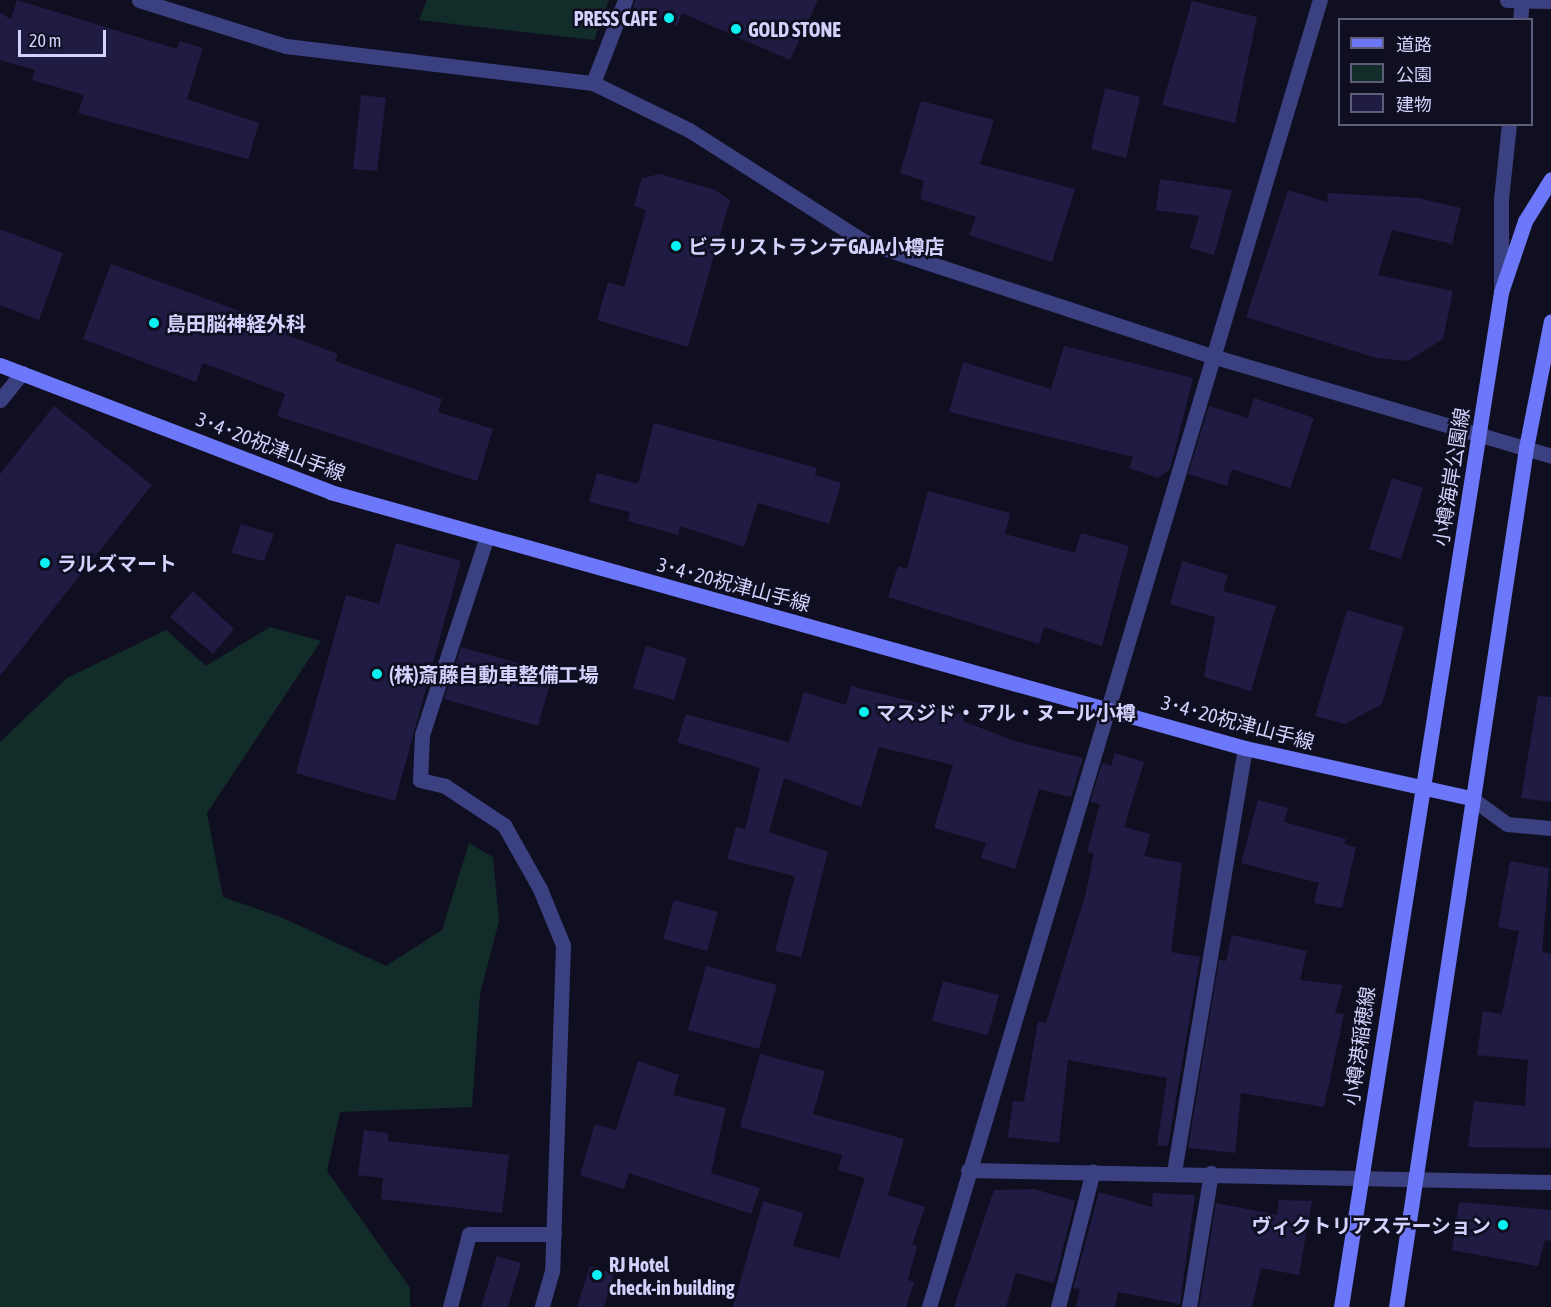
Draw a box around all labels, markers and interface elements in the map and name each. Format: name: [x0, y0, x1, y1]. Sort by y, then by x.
place label: PRESS CAFE: [574, 6, 657, 30]
marker: PRESS CAFE: [662, 11, 676, 25]
place label: GOLD STONE: [748, 17, 841, 41]
scale bar: [21, 18, 110, 56]
legend: [1338, 18, 1533, 126]
marker: GOLD STONE: [729, 22, 743, 36]
text: 20 m: [29, 30, 61, 51]
text: 道路: [1396, 34, 1432, 55]
text: 公園: [1396, 64, 1432, 85]
text: 建物: [1396, 94, 1432, 115]
place label: ビラリストランテGAJA小樽店: [688, 234, 945, 258]
marker: ビラリストランテGAJA小樽店: [669, 239, 683, 253]
place label: 島田脳神経外科: [166, 311, 306, 335]
marker: 島田脳神経外科: [147, 316, 161, 330]
street label: 小樽海岸公園線: [1428, 406, 1474, 548]
street label: 3･4･20祝津山手線: [193, 407, 349, 485]
place label: ラルズマート: [57, 551, 177, 575]
street label: 3･4･20祝津山手線: [655, 552, 813, 616]
marker: ラルズマート: [38, 556, 52, 570]
place label: (株)斎藤自動車整備工場: [389, 662, 599, 686]
marker: (株)斎藤自動車整備工場: [370, 667, 384, 681]
street label: 3･4･20祝津山手線: [1159, 690, 1317, 754]
place label: マスジド・アル・ヌール小樽: [876, 700, 1136, 724]
marker: マスジド・アル・ヌール小樽: [857, 705, 871, 719]
street label: 小樽港稲穂線: [1339, 985, 1379, 1107]
place label: ヴィクトリアステーション: [1251, 1213, 1491, 1237]
marker: ヴィクトリアステーション: [1496, 1218, 1510, 1232]
place label: RJ Hotel check-in building: [609, 1252, 735, 1299]
marker: RJ Hotel check-in building: [590, 1268, 604, 1282]

